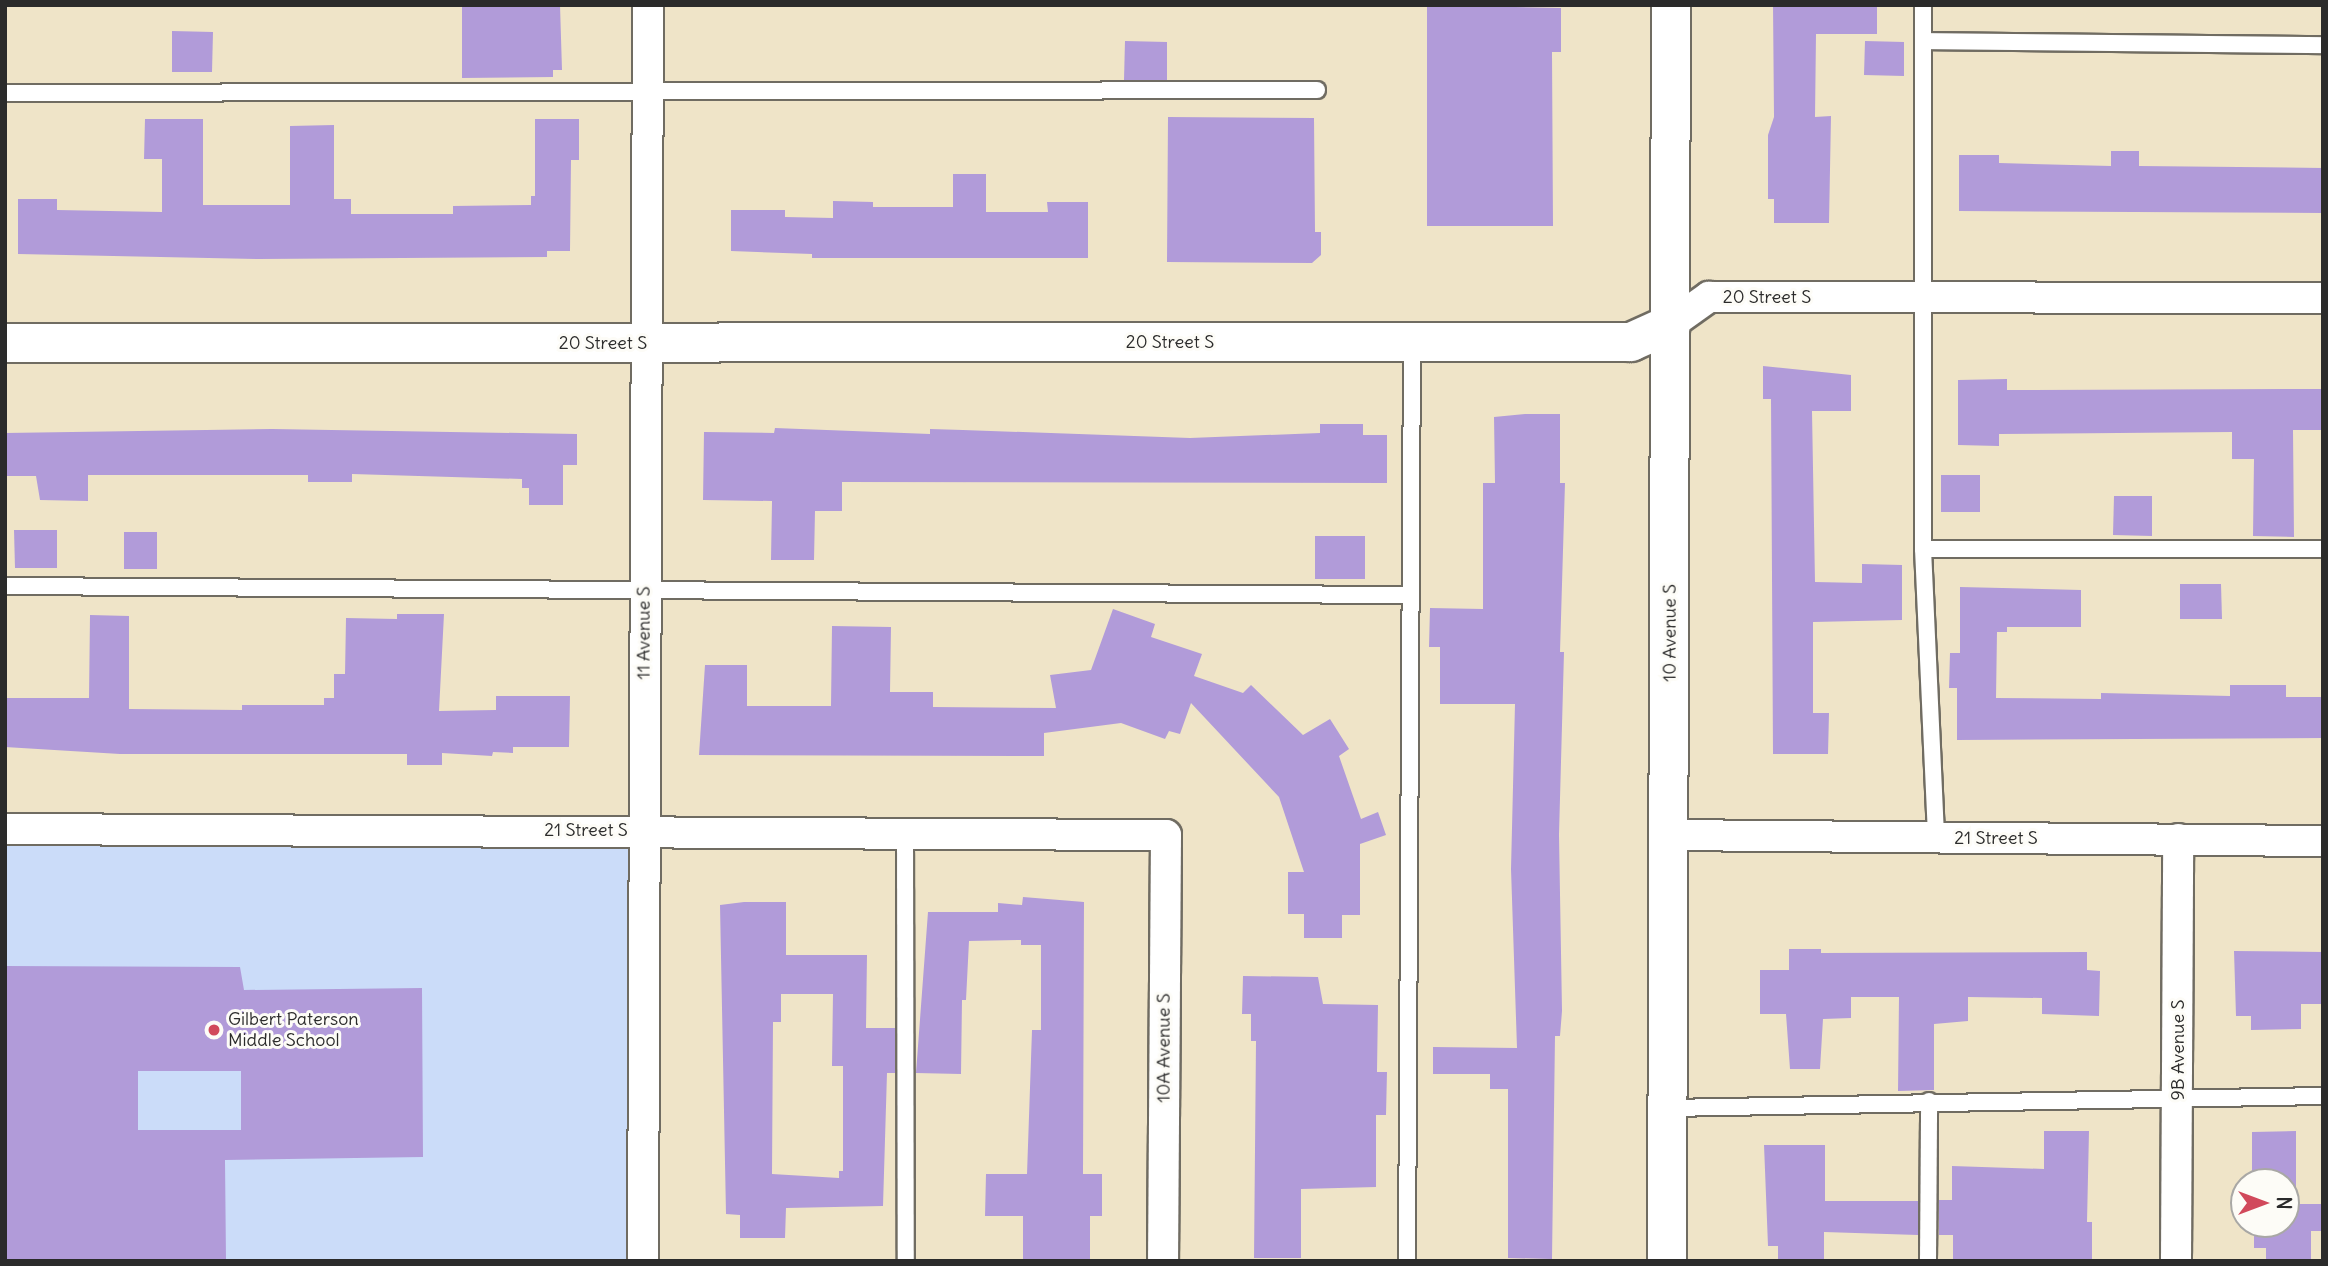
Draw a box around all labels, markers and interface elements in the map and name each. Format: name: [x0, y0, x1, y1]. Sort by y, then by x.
street label: 20 Street S: [1723, 286, 1811, 308]
street label: 20 Street S: [1126, 331, 1214, 353]
street label: 20 Street S: [559, 332, 647, 354]
street label: 10 Avenue S: [1659, 584, 1681, 682]
street label: 11 Avenue S: [633, 586, 655, 680]
street label: 21 Street S: [544, 819, 628, 841]
street label: 21 Street S: [1954, 827, 2038, 849]
street label: 10A Avenue S: [1153, 993, 1175, 1103]
street label: 9B Avenue S: [2167, 999, 2189, 1101]
place label: Gilbert Paterson Middle School: [228, 1009, 359, 1052]
marker: Gilbert Paterson Middle School: [206, 1022, 222, 1038]
north arrow: [2230, 1168, 2300, 1238]
text: N: [2272, 1196, 2296, 1210]

